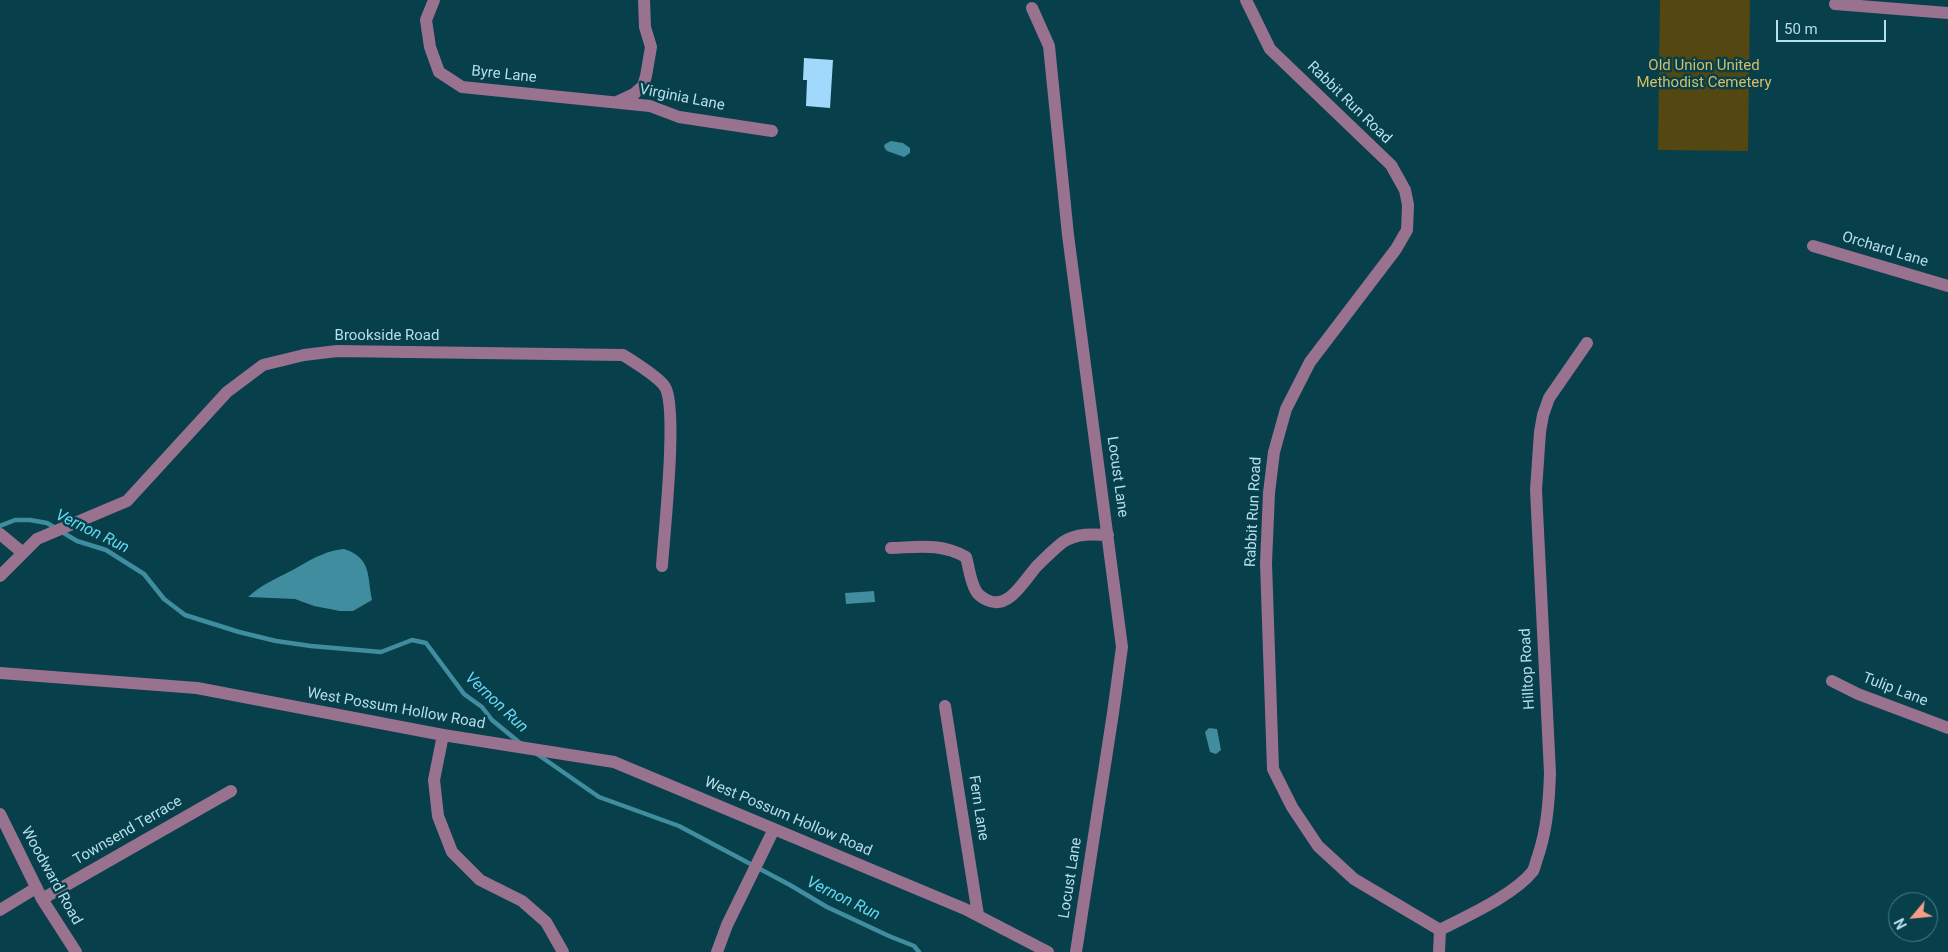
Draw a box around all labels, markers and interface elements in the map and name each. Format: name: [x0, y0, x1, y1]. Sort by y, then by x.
scale bar: [1778, 10, 1888, 42]
text: 50 m: [1784, 20, 1818, 38]
park label: Old Union United Methodist Cemetery: [1636, 57, 1772, 92]
street label: Rabbit Run Road: [1303, 58, 1395, 148]
street label: Byre Lane: [470, 63, 538, 87]
street label: Virginia Lane: [638, 81, 726, 115]
street label: Orchard Lane: [1840, 228, 1930, 272]
street label: Brookside Road: [335, 327, 439, 345]
street label: Locust Lane: [1102, 435, 1132, 519]
street label: Rabbit Run Road: [1242, 456, 1266, 568]
water label: Vernon Run: [52, 506, 132, 558]
street label: Hilltop Road: [1517, 628, 1539, 710]
water label: Vernon Run: [460, 669, 532, 737]
street label: Tulip Lane: [1860, 669, 1930, 711]
street label: West Possum Hollow Road: [306, 684, 486, 734]
street label: West Possum Hollow Road: [701, 773, 875, 861]
street label: Fern Lane: [964, 774, 992, 842]
street label: Townsend Terrace: [70, 793, 186, 869]
street label: Woodward Road: [17, 824, 85, 928]
street label: Locust Lane: [1056, 836, 1086, 920]
water label: Vernon Run: [803, 873, 883, 925]
north arrow: [1888, 892, 1938, 942]
text: N: [1891, 915, 1910, 932]

